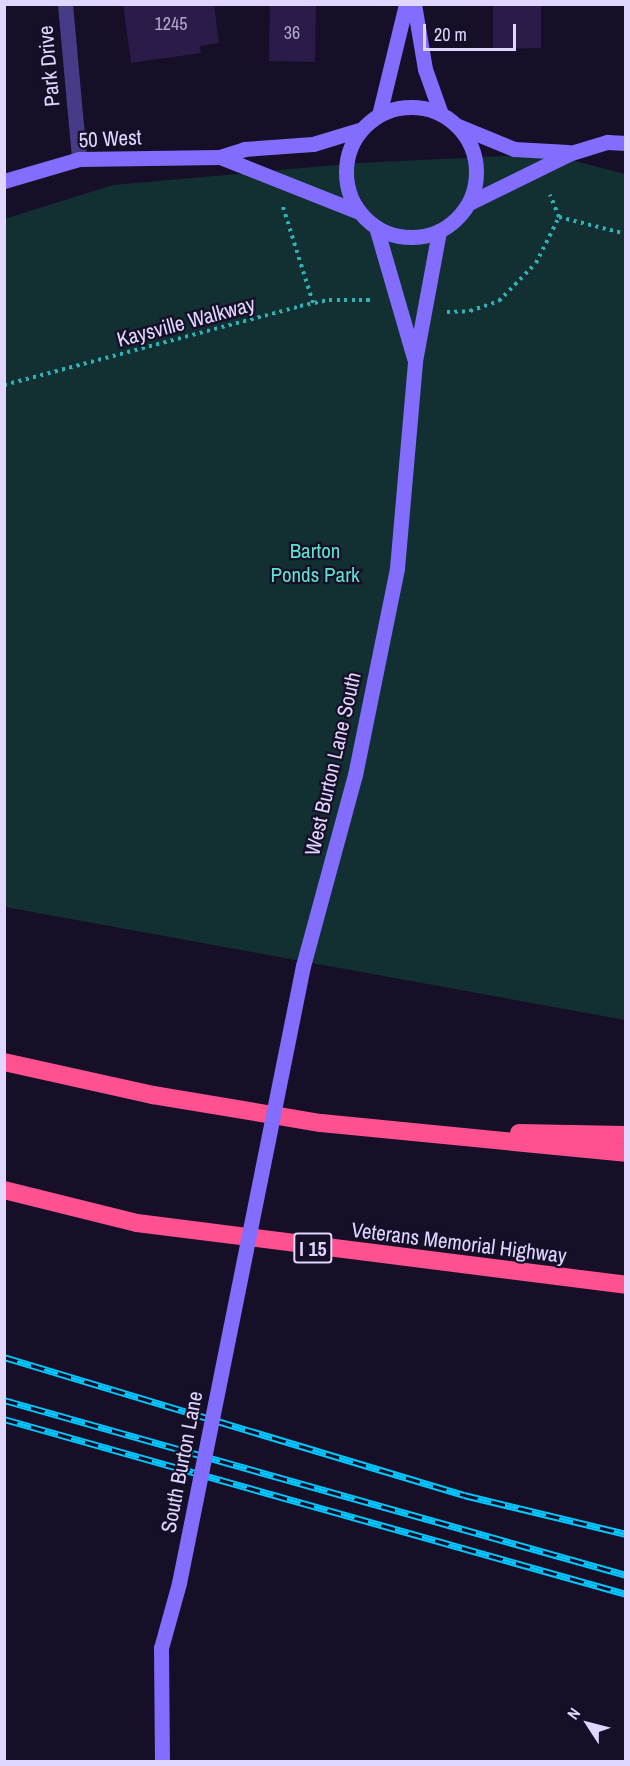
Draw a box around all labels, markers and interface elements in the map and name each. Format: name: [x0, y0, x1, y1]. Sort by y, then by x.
scale bar: [426, 12, 519, 50]
house number: 1245: [155, 13, 187, 35]
house number: 36: [284, 22, 300, 44]
text: 20 m: [434, 22, 467, 47]
street label: Park Drive: [33, 24, 65, 108]
street label: 50 West: [78, 125, 142, 153]
street label: Kaysville Walkway: [114, 291, 258, 353]
park label: Barton Ponds Park: [270, 538, 360, 588]
street label: West Burton Lane South: [300, 670, 366, 858]
street label: Veterans Memorial Highway: [350, 1217, 568, 1269]
road number: I 15: [292, 1231, 334, 1265]
street label: South Burton Lane: [156, 1389, 208, 1535]
north arrow: [558, 1694, 618, 1754]
text: N: [562, 1703, 585, 1724]

